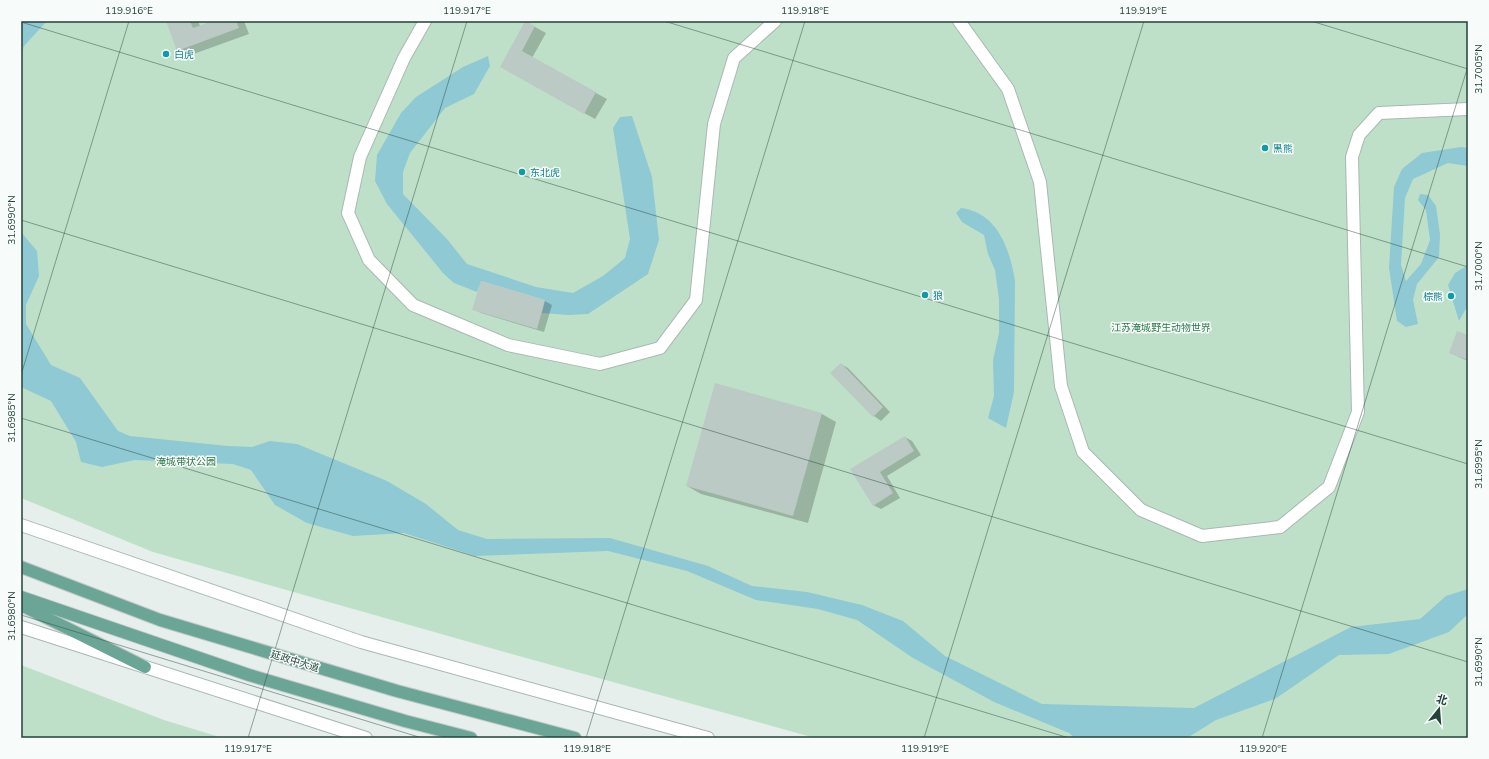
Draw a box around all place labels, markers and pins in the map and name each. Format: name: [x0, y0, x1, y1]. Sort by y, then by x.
place label: 白虎: [174, 48, 194, 61]
marker: 白虎: [161, 49, 171, 59]
place label: 黑熊: [1273, 142, 1293, 155]
marker: 黑熊: [1260, 143, 1270, 153]
place label: 东北虎: [530, 166, 560, 179]
marker: 东北虎: [517, 167, 527, 177]
place label: 狼: [933, 289, 943, 302]
marker: 狼: [920, 290, 930, 300]
place label: 棕熊: [1423, 290, 1443, 303]
marker: 棕熊: [1446, 291, 1456, 301]

